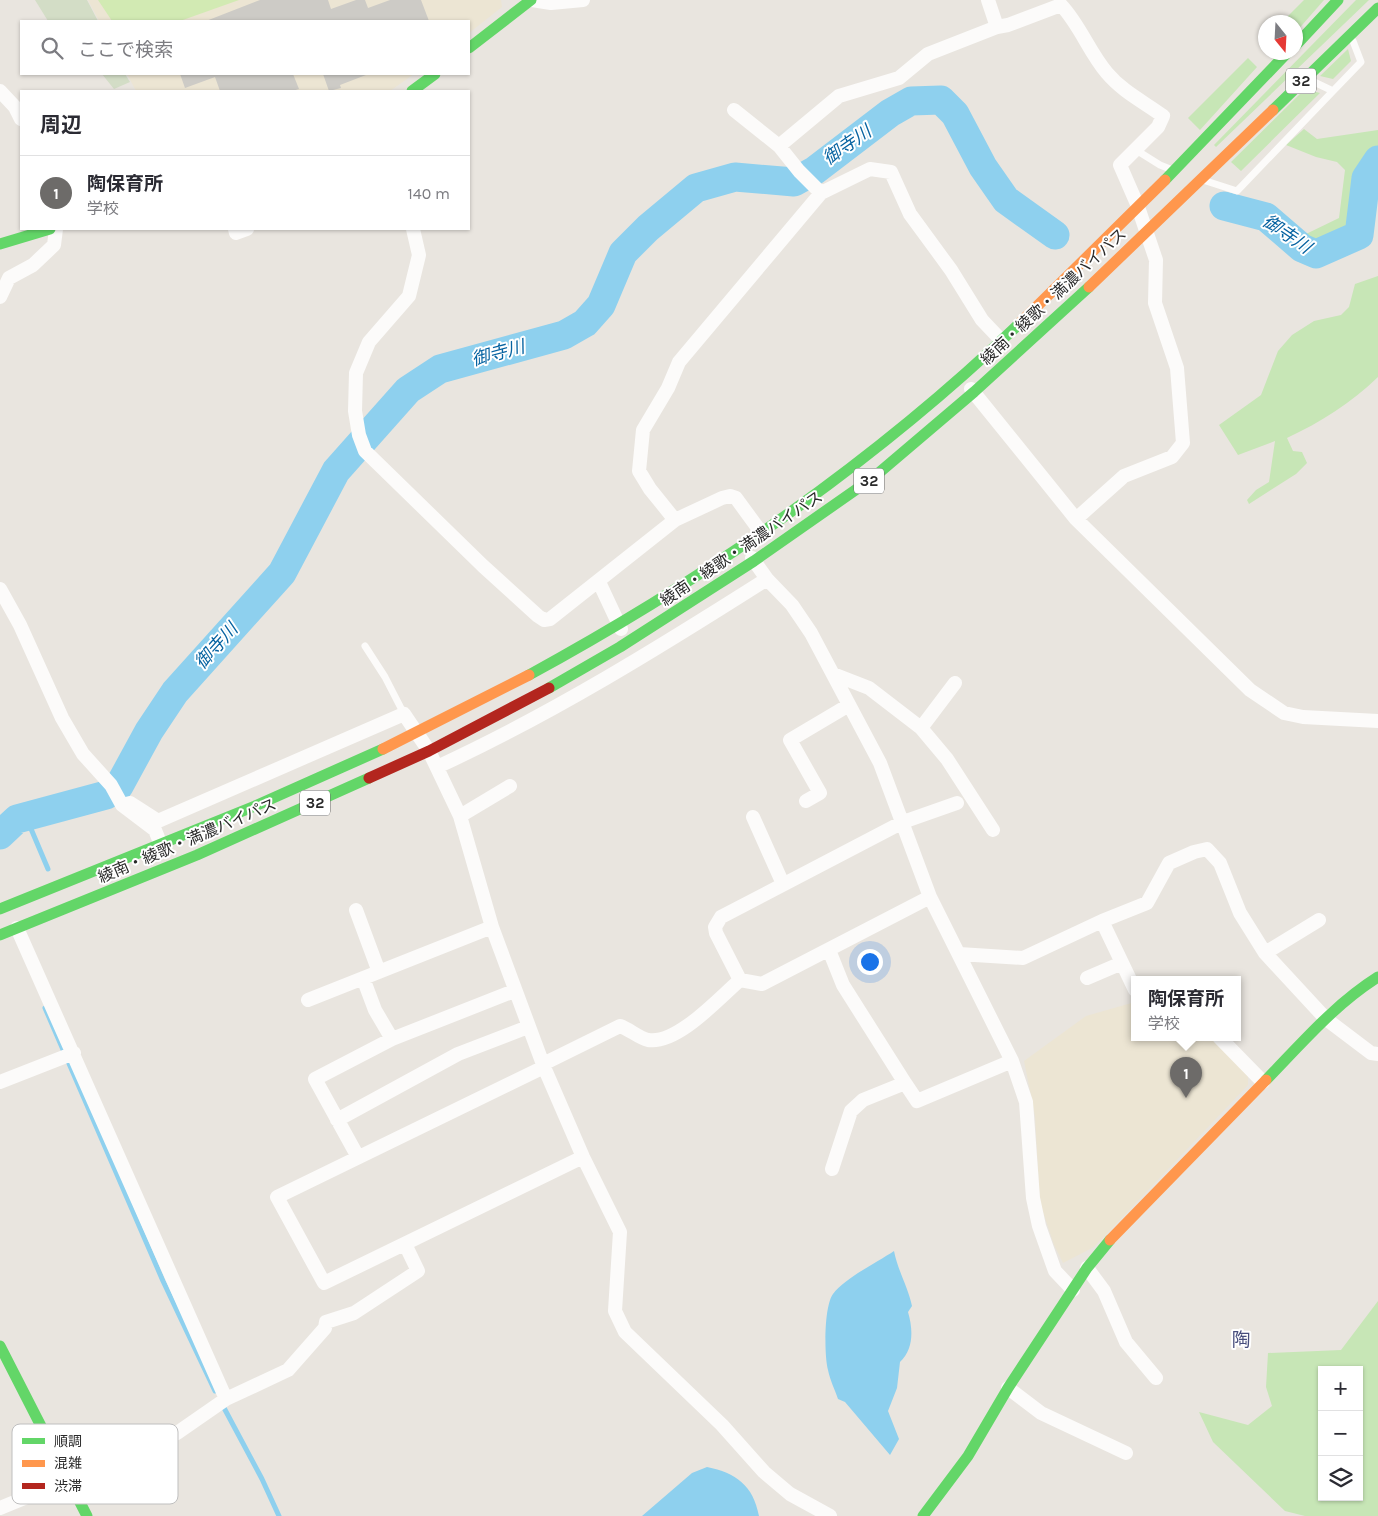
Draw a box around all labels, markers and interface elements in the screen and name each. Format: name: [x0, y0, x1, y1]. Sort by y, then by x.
north arrow: [1258, 15, 1303, 60]
search box: [20, 20, 470, 75]
icon: search: [38, 34, 66, 62]
text: ここで検索: [78, 39, 173, 61]
road number: 32: [1286, 68, 1316, 94]
text: 周辺: [40, 113, 82, 137]
water label: 御寺川: [819, 119, 877, 169]
text: 陶保育所: [87, 173, 163, 195]
text: 1: [53, 184, 59, 203]
text: 140 m: [408, 184, 450, 203]
text: 学校: [87, 199, 119, 218]
water label: 御寺川: [1258, 210, 1317, 259]
street label: 綾南・綾歌・満濃バイパス: [977, 224, 1130, 369]
water label: 御寺川: [469, 335, 529, 371]
road number: 32: [854, 468, 884, 494]
street label: 綾南・綾歌・満濃バイパス: [657, 487, 826, 610]
water label: 御寺川: [190, 617, 244, 673]
road number: 32: [300, 790, 330, 816]
street label: 綾南・綾歌・満濃バイパス: [95, 794, 279, 887]
your location: [857, 949, 883, 975]
popup: [1131, 976, 1241, 1041]
text: 陶保育所: [1148, 988, 1224, 1010]
text: 学校: [1148, 1014, 1180, 1033]
pin: 1: [1170, 1057, 1202, 1098]
district label: 陶: [1231, 1329, 1251, 1351]
map controls: [1318, 1366, 1363, 1501]
button: +: [1318, 1366, 1363, 1411]
button: −: [1318, 1411, 1363, 1456]
legend: [12, 1424, 178, 1504]
text: 順調: [54, 1433, 82, 1450]
text: 混雑: [54, 1455, 82, 1472]
button: layers: [1318, 1456, 1363, 1501]
text: 渋滞: [54, 1478, 82, 1495]

